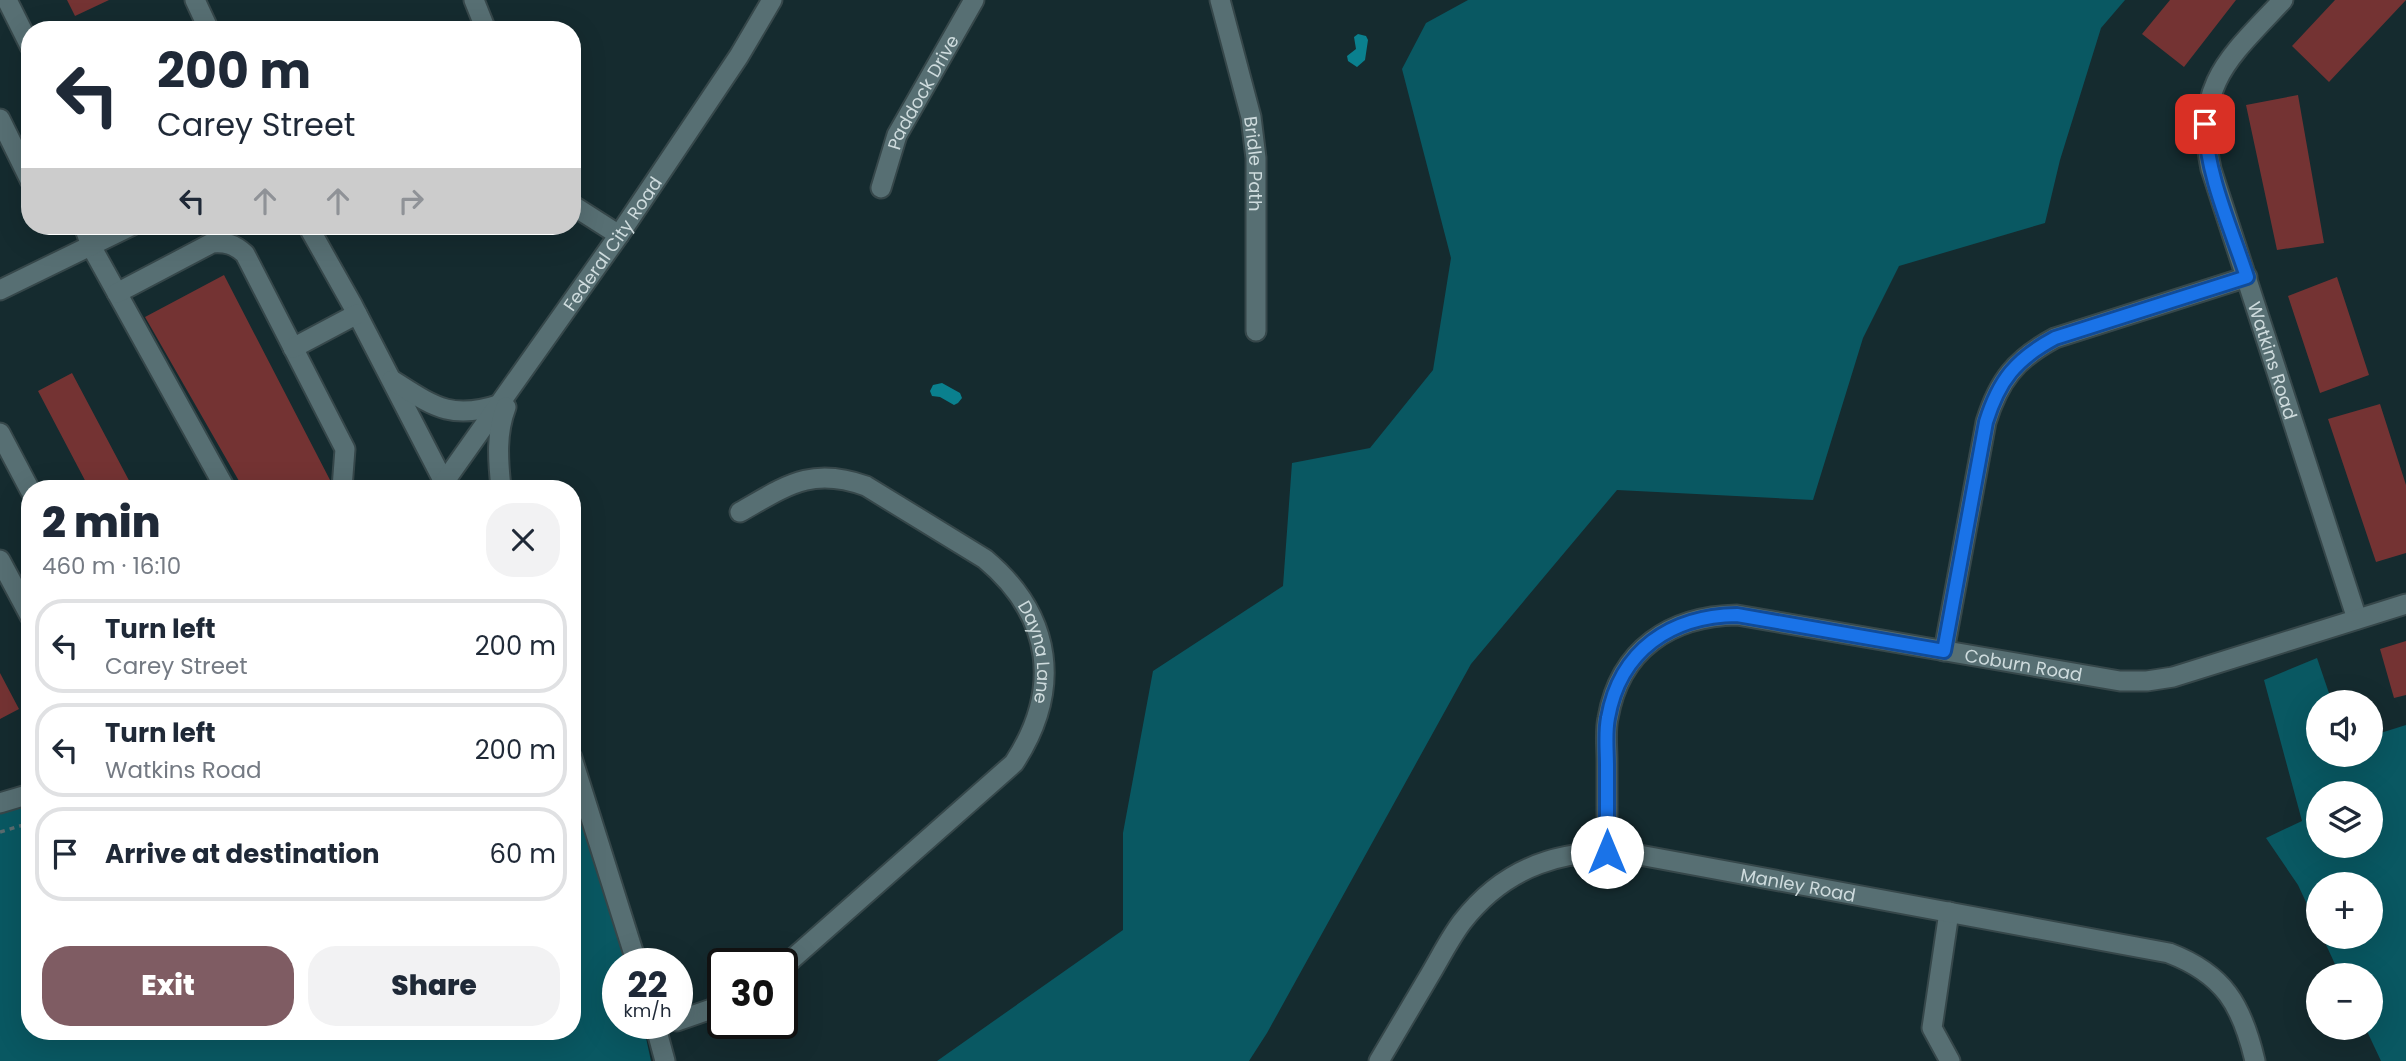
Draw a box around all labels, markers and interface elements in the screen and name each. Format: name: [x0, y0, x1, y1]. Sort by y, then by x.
street label: Paddock Drive: [881, 30, 964, 153]
text: 200 m: [157, 37, 311, 105]
icon: left: [42, 49, 133, 140]
pin: [2175, 94, 2235, 154]
text: Carey Street: [157, 102, 355, 147]
icon: arrive: [2186, 105, 2224, 143]
street label: Bridle Path: [1238, 115, 1269, 211]
street label: Federal City Road: [557, 171, 667, 316]
icon: left: [173, 182, 211, 220]
icon: ahead: [246, 182, 284, 220]
icon: ahead: [319, 182, 357, 220]
icon: right: [392, 182, 430, 220]
street label: Watkins Road: [2242, 298, 2304, 422]
text: 2 min: [42, 493, 160, 552]
button: close: [486, 503, 560, 577]
text: 460 m · 16:10: [42, 550, 181, 582]
street label: Dayna Lane: [1012, 596, 1057, 706]
text: Turn left: [105, 611, 216, 647]
icon: left: [46, 627, 84, 665]
text: 200 m: [475, 628, 556, 664]
street label: Coburn Road: [1963, 642, 2084, 687]
text: Carey Street: [105, 650, 248, 682]
map controls: [2306, 690, 2383, 1040]
button: sound: [2306, 690, 2383, 767]
text: Turn left: [105, 715, 216, 751]
icon: left: [46, 731, 84, 769]
text: 200 m: [475, 732, 556, 768]
text: Watkins Road: [105, 754, 262, 786]
button: layers: [2306, 781, 2383, 858]
position arrow: [1570, 815, 1644, 889]
icon: arrive: [46, 835, 84, 873]
text: Arrive at destination: [105, 836, 380, 872]
text: 60 m: [489, 836, 556, 872]
street label: Manley Road: [1739, 861, 1858, 907]
button: +: [2306, 872, 2383, 949]
button: Exit: [42, 946, 294, 1026]
button: Share: [308, 946, 560, 1026]
speed limit sign: 30: [707, 948, 798, 1039]
text: 22: [628, 960, 667, 1009]
button: −: [2306, 963, 2383, 1040]
text: km/h: [624, 998, 671, 1023]

